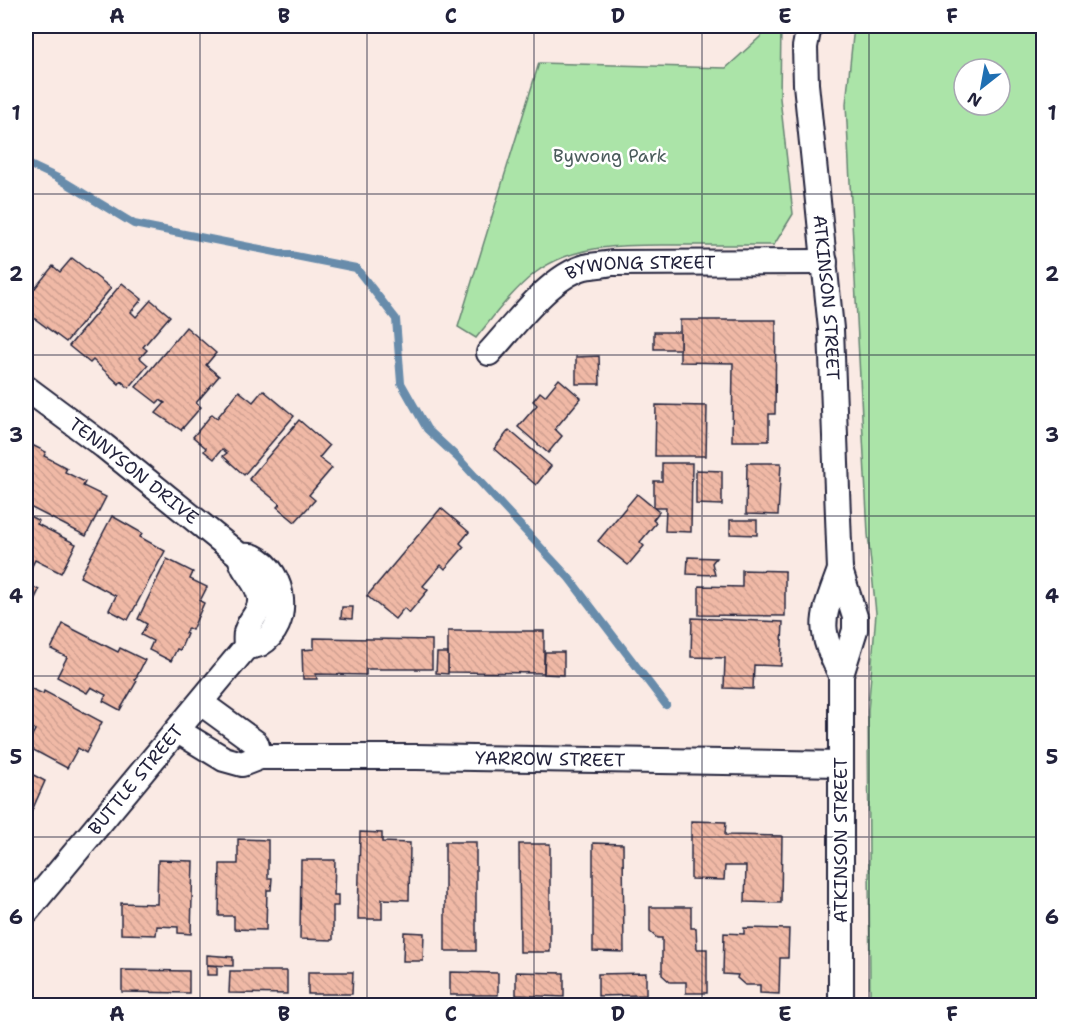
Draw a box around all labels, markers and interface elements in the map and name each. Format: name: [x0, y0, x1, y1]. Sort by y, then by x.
text: A: [109, 3, 125, 29]
text: B: [278, 3, 290, 29]
text: C: [445, 3, 457, 29]
text: D: [611, 3, 625, 29]
text: E: [778, 3, 792, 29]
text: F: [946, 3, 958, 29]
north arrow: [952, 57, 1012, 117]
text: N: [964, 87, 985, 112]
text: 1: [11, 100, 21, 126]
text: 1: [1047, 100, 1057, 126]
park label: Bywong Park: [553, 144, 667, 168]
street label: ATKINSON STREET: [807, 214, 845, 381]
street label: BYWONG STREET: [561, 250, 716, 285]
text: 2: [9, 261, 23, 287]
text: 2: [1045, 261, 1059, 287]
street label: TENNYSON DRIVE: [64, 412, 204, 530]
text: 3: [9, 422, 23, 448]
text: 3: [1045, 422, 1059, 448]
text: 4: [9, 583, 23, 609]
text: 4: [1045, 583, 1059, 609]
street label: BUTTLE STREET: [83, 719, 189, 840]
text: 5: [10, 744, 22, 770]
text: 5: [1046, 744, 1058, 770]
street label: YARROW STREET: [475, 746, 625, 772]
street label: ATKINSON STREET: [829, 757, 853, 923]
text: 6: [9, 904, 23, 930]
text: 6: [1045, 904, 1059, 930]
text: A: [109, 1001, 125, 1027]
text: B: [278, 1001, 290, 1027]
text: C: [445, 1001, 457, 1027]
text: D: [611, 1001, 625, 1027]
text: E: [778, 1001, 792, 1027]
text: F: [946, 1001, 958, 1027]

